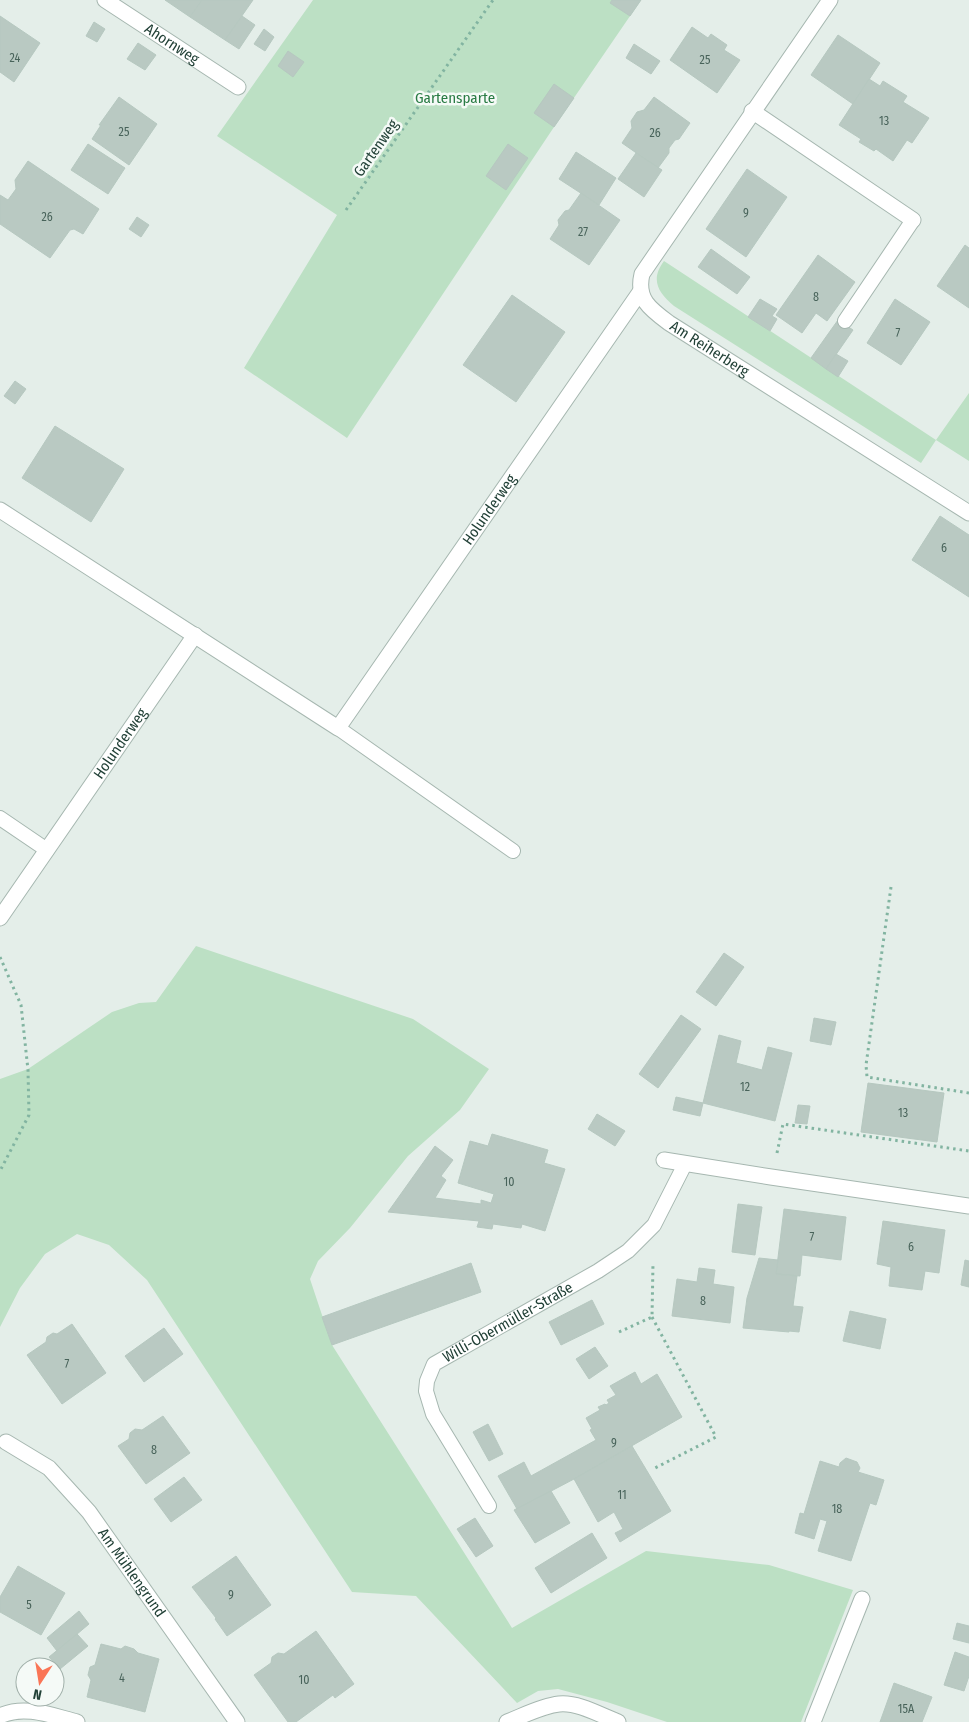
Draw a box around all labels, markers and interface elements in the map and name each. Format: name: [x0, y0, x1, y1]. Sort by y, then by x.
street label: Ahornweg: [141, 20, 202, 68]
house number: 24: [10, 51, 21, 65]
house number: 25: [700, 53, 711, 67]
park label: Gartensparte: [415, 89, 495, 107]
house number: 13: [879, 114, 889, 128]
street label: Gartenweg: [350, 116, 402, 180]
house number: 25: [119, 125, 130, 139]
house number: 26: [649, 126, 661, 140]
house number: 9: [743, 206, 749, 220]
house number: 26: [41, 210, 53, 224]
house number: 27: [578, 225, 588, 239]
house number: 8: [813, 290, 819, 304]
street label: Am Reiherberg: [667, 317, 753, 380]
house number: 7: [896, 326, 901, 340]
street label: Holunderweg: [459, 471, 520, 548]
house number: 6: [941, 541, 947, 555]
street label: Holunderweg: [90, 705, 151, 782]
house number: 12: [740, 1080, 750, 1094]
house number: 13: [898, 1106, 908, 1120]
house number: 10: [504, 1175, 514, 1189]
house number: 7: [810, 1230, 815, 1244]
house number: 6: [908, 1240, 914, 1254]
street label: Willi-Obermüller-Straße: [440, 1278, 576, 1366]
house number: 8: [700, 1294, 706, 1308]
house number: 7: [65, 1357, 70, 1371]
house number: 9: [611, 1436, 617, 1450]
house number: 8: [151, 1443, 157, 1457]
house number: 11: [617, 1488, 627, 1502]
house number: 18: [832, 1502, 842, 1516]
street label: Am Mühlengrund: [94, 1525, 169, 1621]
house number: 9: [228, 1588, 234, 1602]
house number: 5: [26, 1598, 32, 1612]
north arrow: [15, 1657, 65, 1707]
house number: 4: [119, 1671, 125, 1685]
house number: 10: [299, 1673, 309, 1687]
text: N: [32, 1685, 43, 1703]
house number: 15A: [898, 1702, 915, 1716]

